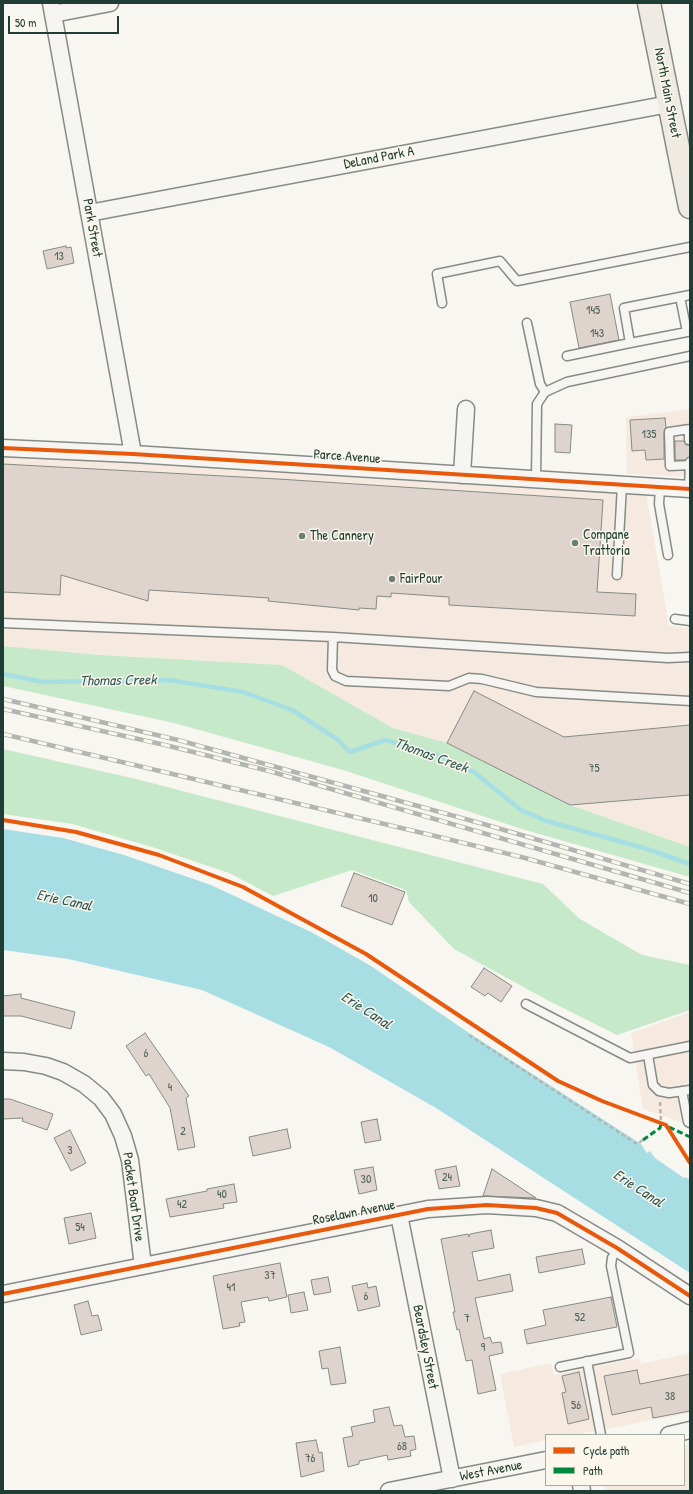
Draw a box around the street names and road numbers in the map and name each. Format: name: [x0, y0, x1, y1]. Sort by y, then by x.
street label: North Main Street: [650, 46, 684, 140]
street label: DeLand Park A: [342, 143, 416, 173]
street label: Park Street: [79, 197, 105, 259]
street label: Parce Avenue: [313, 446, 381, 468]
street label: Packet Boat Drive: [118, 1151, 148, 1243]
street label: Roselawn Avenue: [311, 1197, 397, 1229]
street label: Beardsley Street: [409, 1303, 441, 1391]
street label: West Avenue: [458, 1457, 524, 1485]

